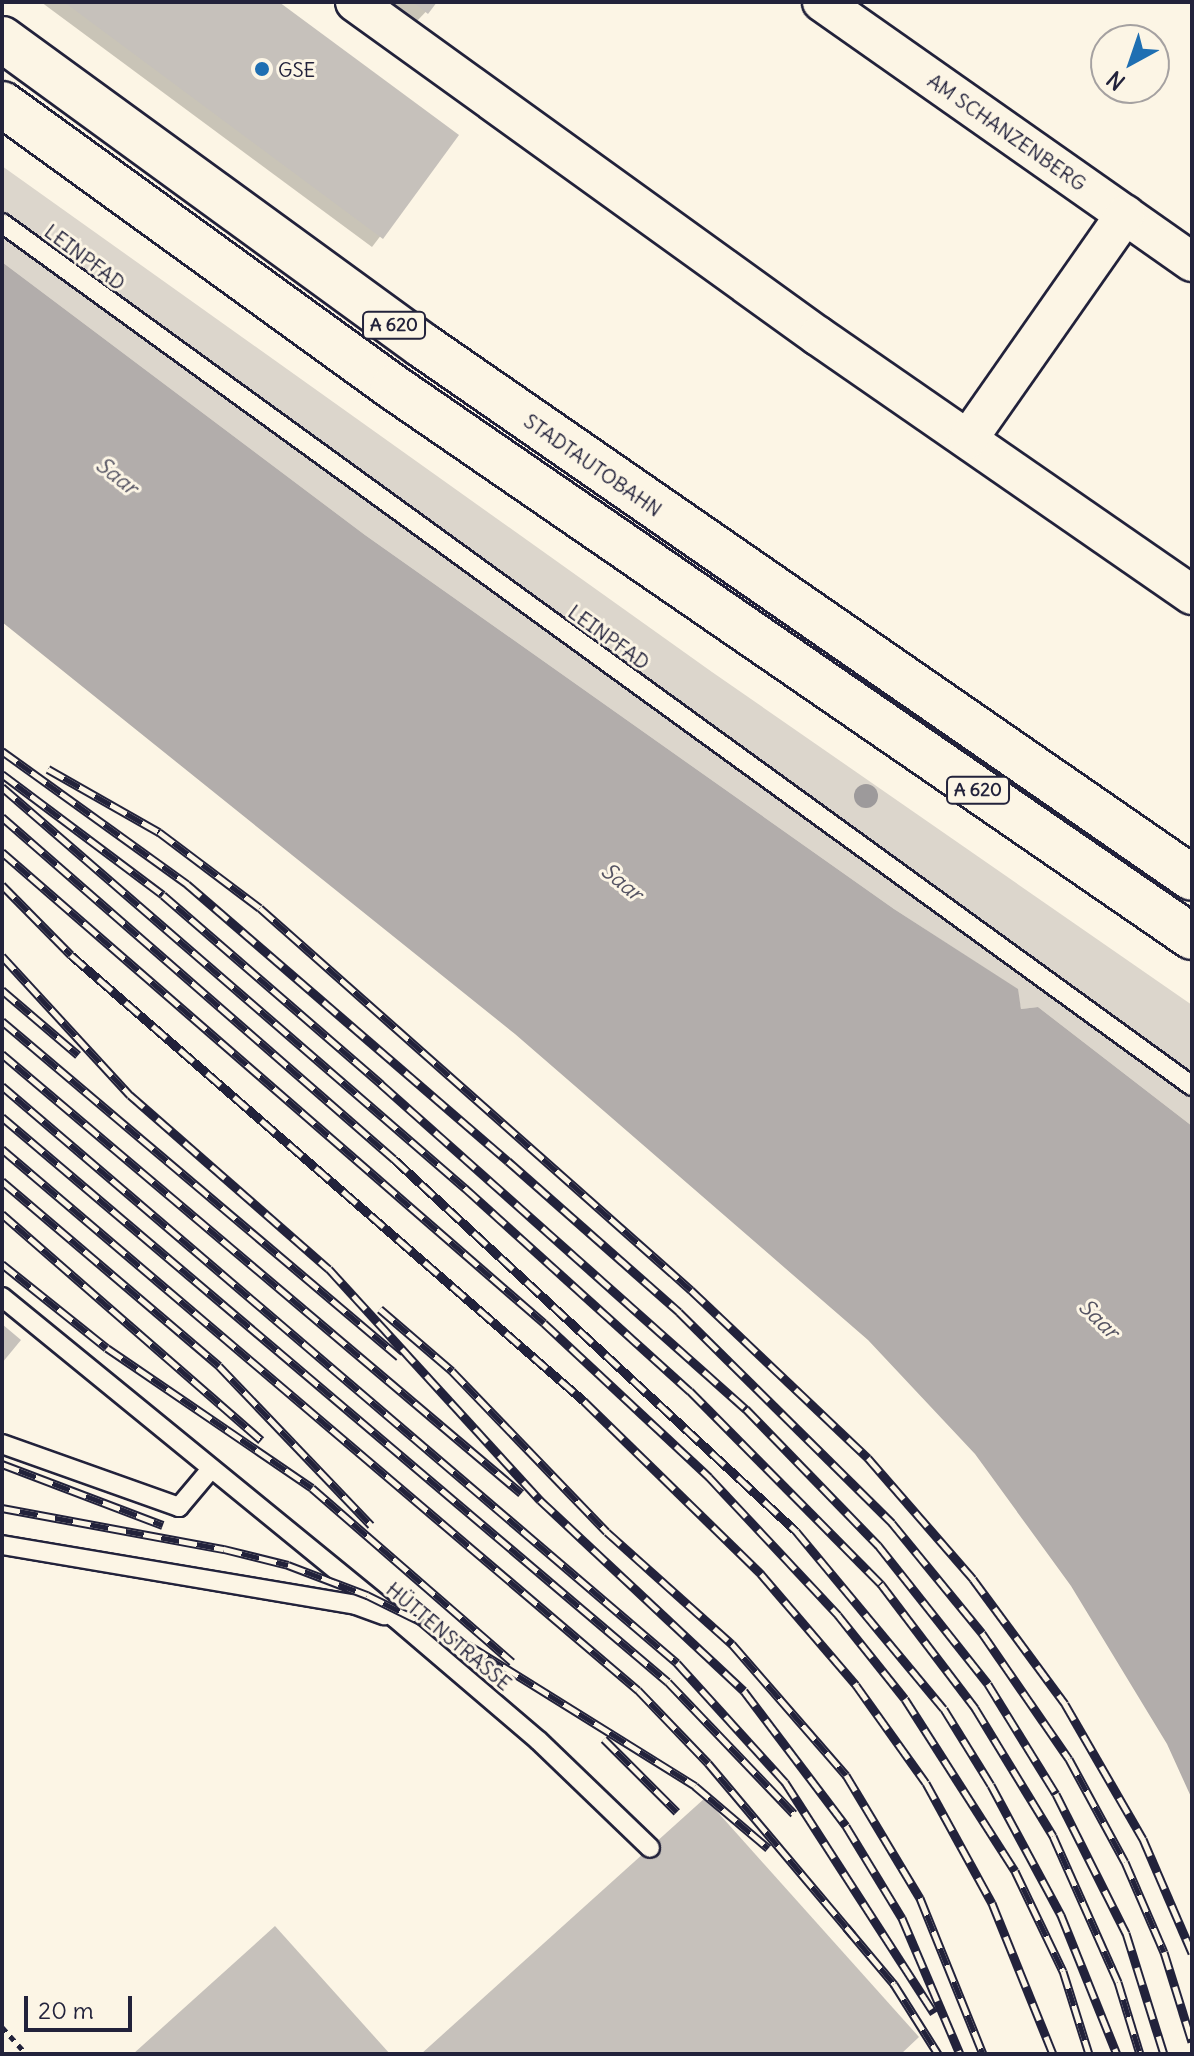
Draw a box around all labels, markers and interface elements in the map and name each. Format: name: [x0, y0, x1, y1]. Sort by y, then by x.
north arrow: [1090, 24, 1170, 104]
place label: GSE: [278, 57, 315, 81]
marker: GSE: [253, 60, 271, 78]
text: N: [1101, 65, 1131, 96]
street label: AM SCHANZENBERG: [923, 68, 1091, 196]
street label: LEINPFAD: [40, 219, 130, 295]
road number: A 620: [362, 311, 426, 339]
street label: STADTAUTOBAHN: [520, 409, 666, 521]
water label: Saar: [91, 451, 143, 501]
street label: LEINPFAD: [564, 599, 654, 675]
road number: A 620: [946, 776, 1010, 804]
water label: Saar: [596, 857, 648, 907]
water label: Saar: [1073, 1293, 1125, 1345]
street label: HÜTTENSTRASSE: [382, 1577, 516, 1695]
scale bar: [28, 1980, 136, 2030]
text: 20 m: [38, 1995, 94, 2025]

